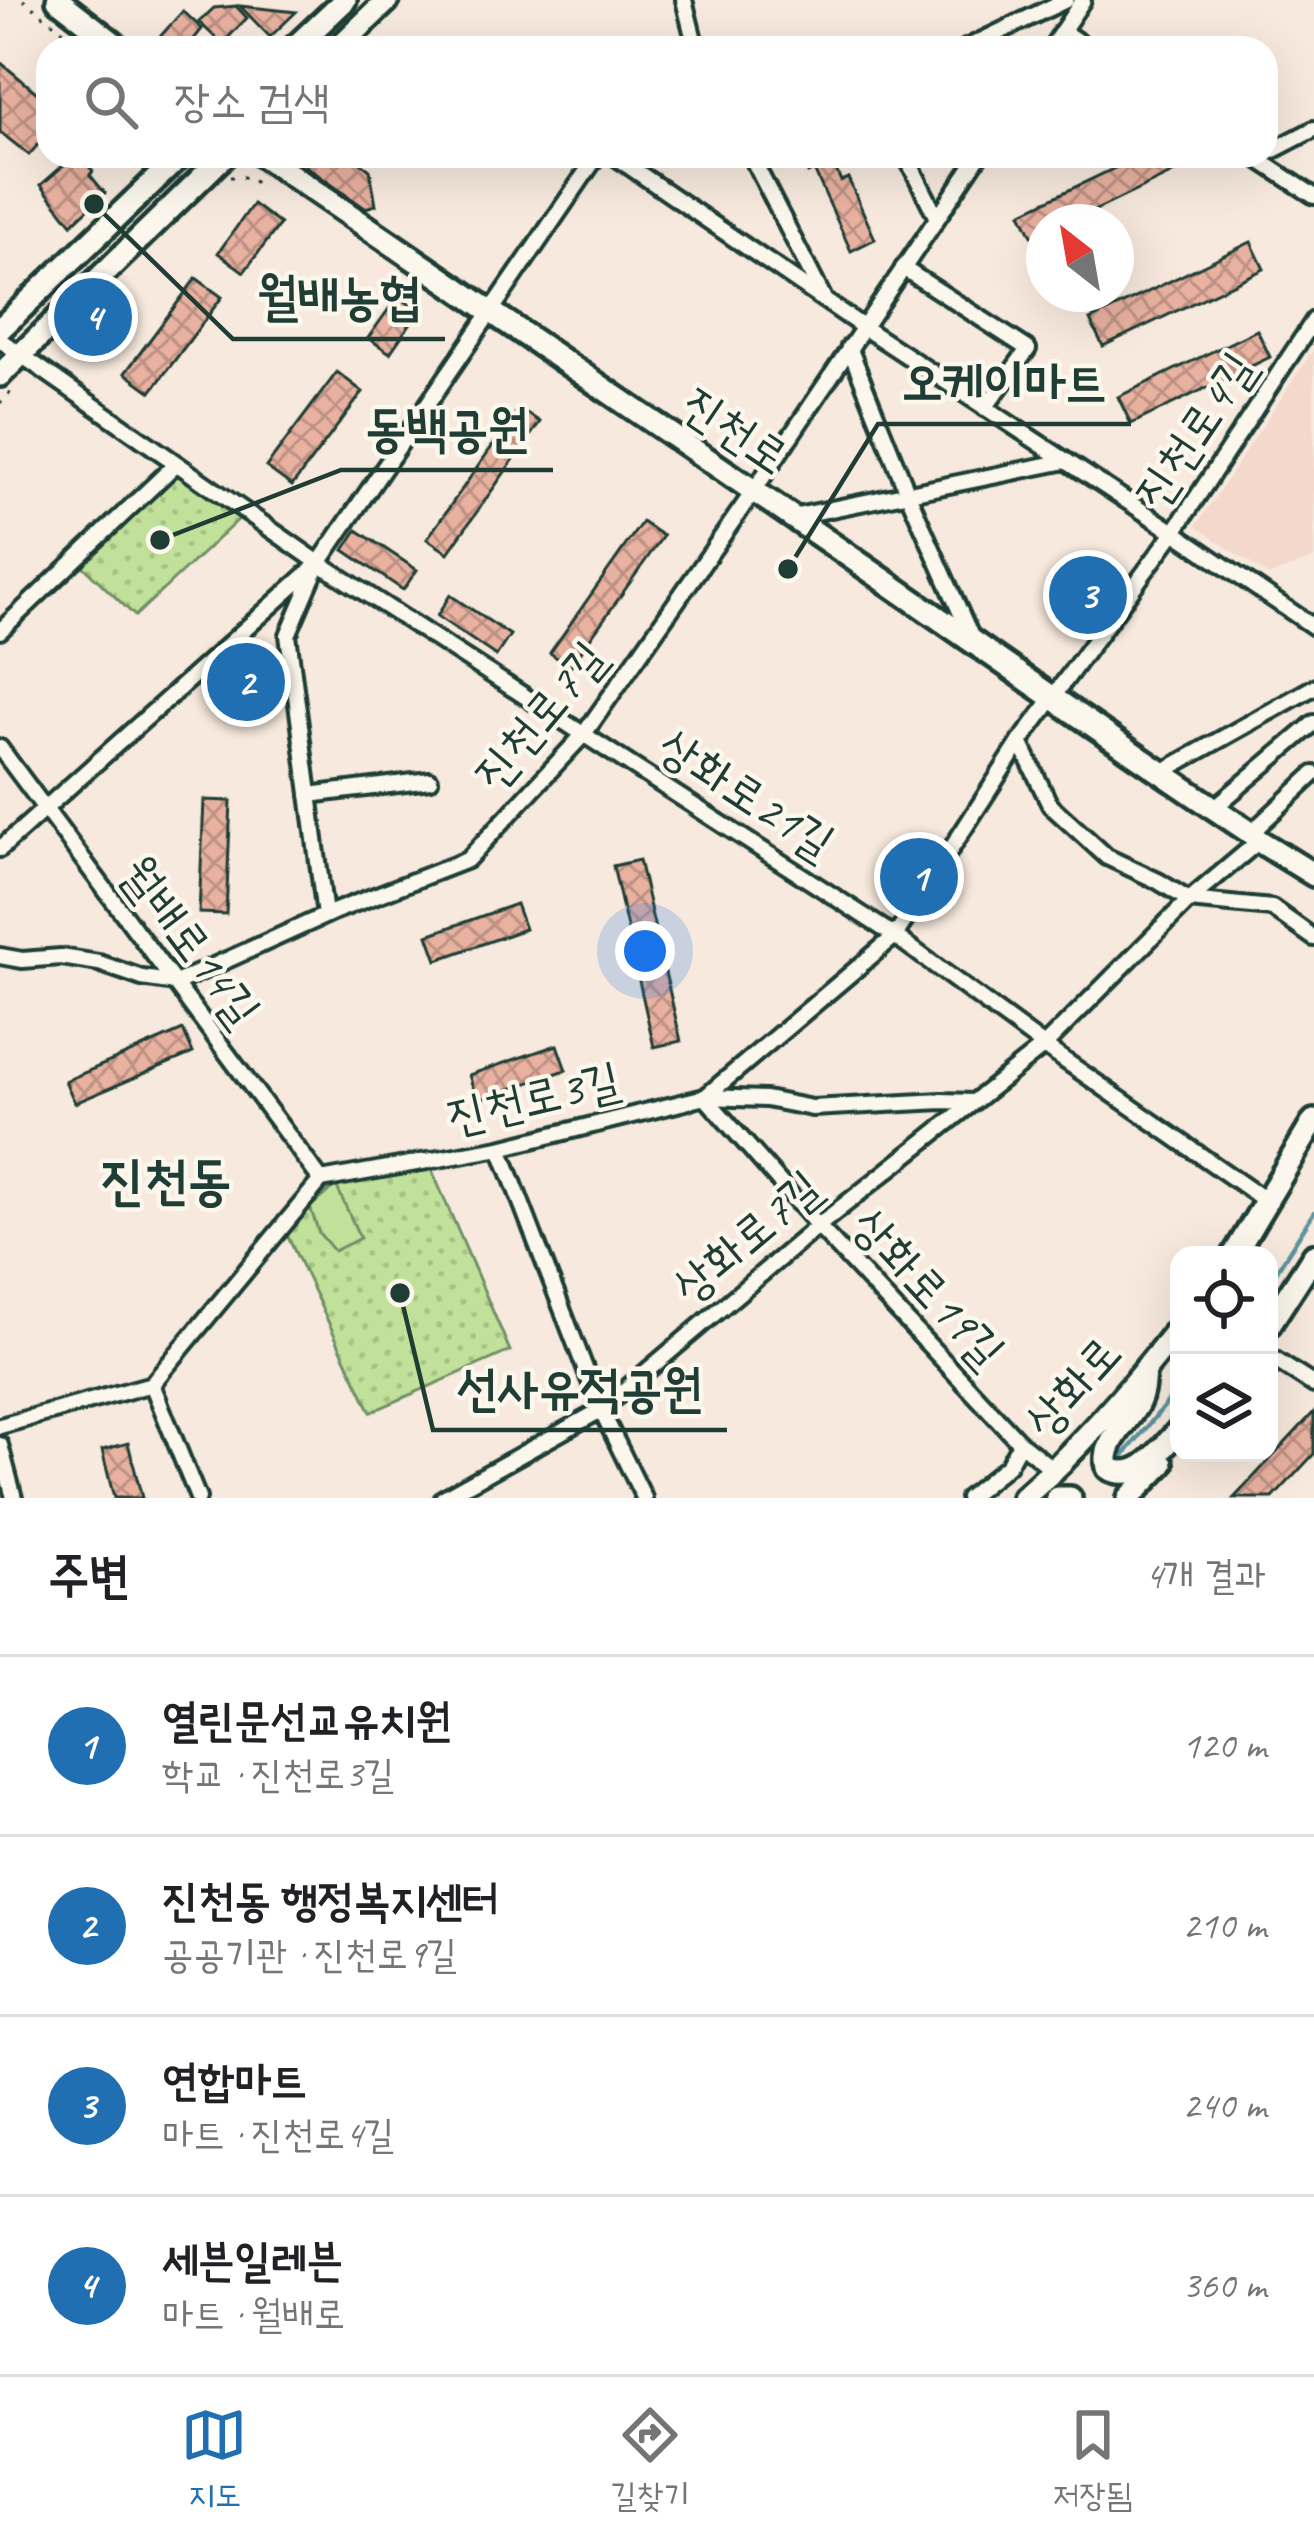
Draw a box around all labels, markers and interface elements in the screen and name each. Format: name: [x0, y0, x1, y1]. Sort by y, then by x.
search box: [36, 36, 1278, 168]
icon: search: [78, 69, 144, 135]
text: 장소 검색: [174, 73, 330, 130]
north arrow: [1026, 204, 1134, 312]
callout: 월배농협: [233, 252, 445, 339]
text: 월배농협: [257, 264, 421, 328]
pin: 4: [54, 272, 132, 362]
callout: 오케이마트: [878, 337, 1131, 424]
street label: 진천로4길: [1121, 341, 1269, 520]
text: 오케이마트: [901, 350, 1107, 414]
street label: 진천로: [671, 373, 800, 487]
callout: 동백공원: [341, 383, 553, 470]
text: 동백공원: [365, 396, 529, 460]
pin: 3: [1049, 550, 1127, 640]
street label: 진천로7길: [460, 629, 619, 802]
pin: 2: [207, 637, 285, 727]
street label: 상화로21길: [647, 715, 846, 873]
pin: 1: [880, 832, 958, 922]
street label: 월배로14길: [107, 845, 274, 1039]
your location: [615, 921, 675, 981]
street label: 진천로3길: [441, 1049, 626, 1147]
district label: 진천동: [101, 1146, 231, 1214]
street label: 상화로7길: [660, 1157, 833, 1316]
street label: 상화로19길: [839, 1195, 1018, 1380]
map controls: [1170, 1246, 1278, 1462]
button: locate: [1170, 1246, 1278, 1354]
street label: 상화로: [1012, 1324, 1134, 1450]
callout: 선사유적공원: [433, 1343, 727, 1430]
button: layers: [1170, 1354, 1278, 1462]
text: 선사유적공원: [457, 1356, 703, 1420]
text: 주변: [48, 1543, 130, 1607]
text: 4개 결과: [1145, 1551, 1266, 1600]
text: 열린문선교유치원: [162, 1692, 452, 1749]
text: 1: [78, 1721, 96, 1770]
text: 120 m: [1182, 1721, 1266, 1770]
text: 학교 · 진천로3길: [162, 1750, 394, 1799]
text: 진천동 행정복지센터: [162, 1872, 499, 1929]
text: 2: [78, 1901, 96, 1950]
text: 210 m: [1182, 1901, 1266, 1950]
text: 공공기관 · 진천로9길: [162, 1930, 457, 1979]
text: 연합마트: [162, 2052, 307, 2109]
text: 3: [78, 2081, 96, 2130]
text: 240 m: [1182, 2081, 1266, 2130]
text: 마트 · 진천로4길: [162, 2110, 394, 2159]
text: 세븐일레븐: [162, 2232, 343, 2289]
text: 4: [78, 2261, 96, 2310]
text: 360 m: [1182, 2261, 1266, 2310]
text: 마트 · 월배로: [162, 2290, 345, 2339]
tab: 지도: [181, 2402, 247, 2517]
tab: 길찾기: [610, 2402, 690, 2517]
tab: 저장됨: [1053, 2402, 1133, 2517]

